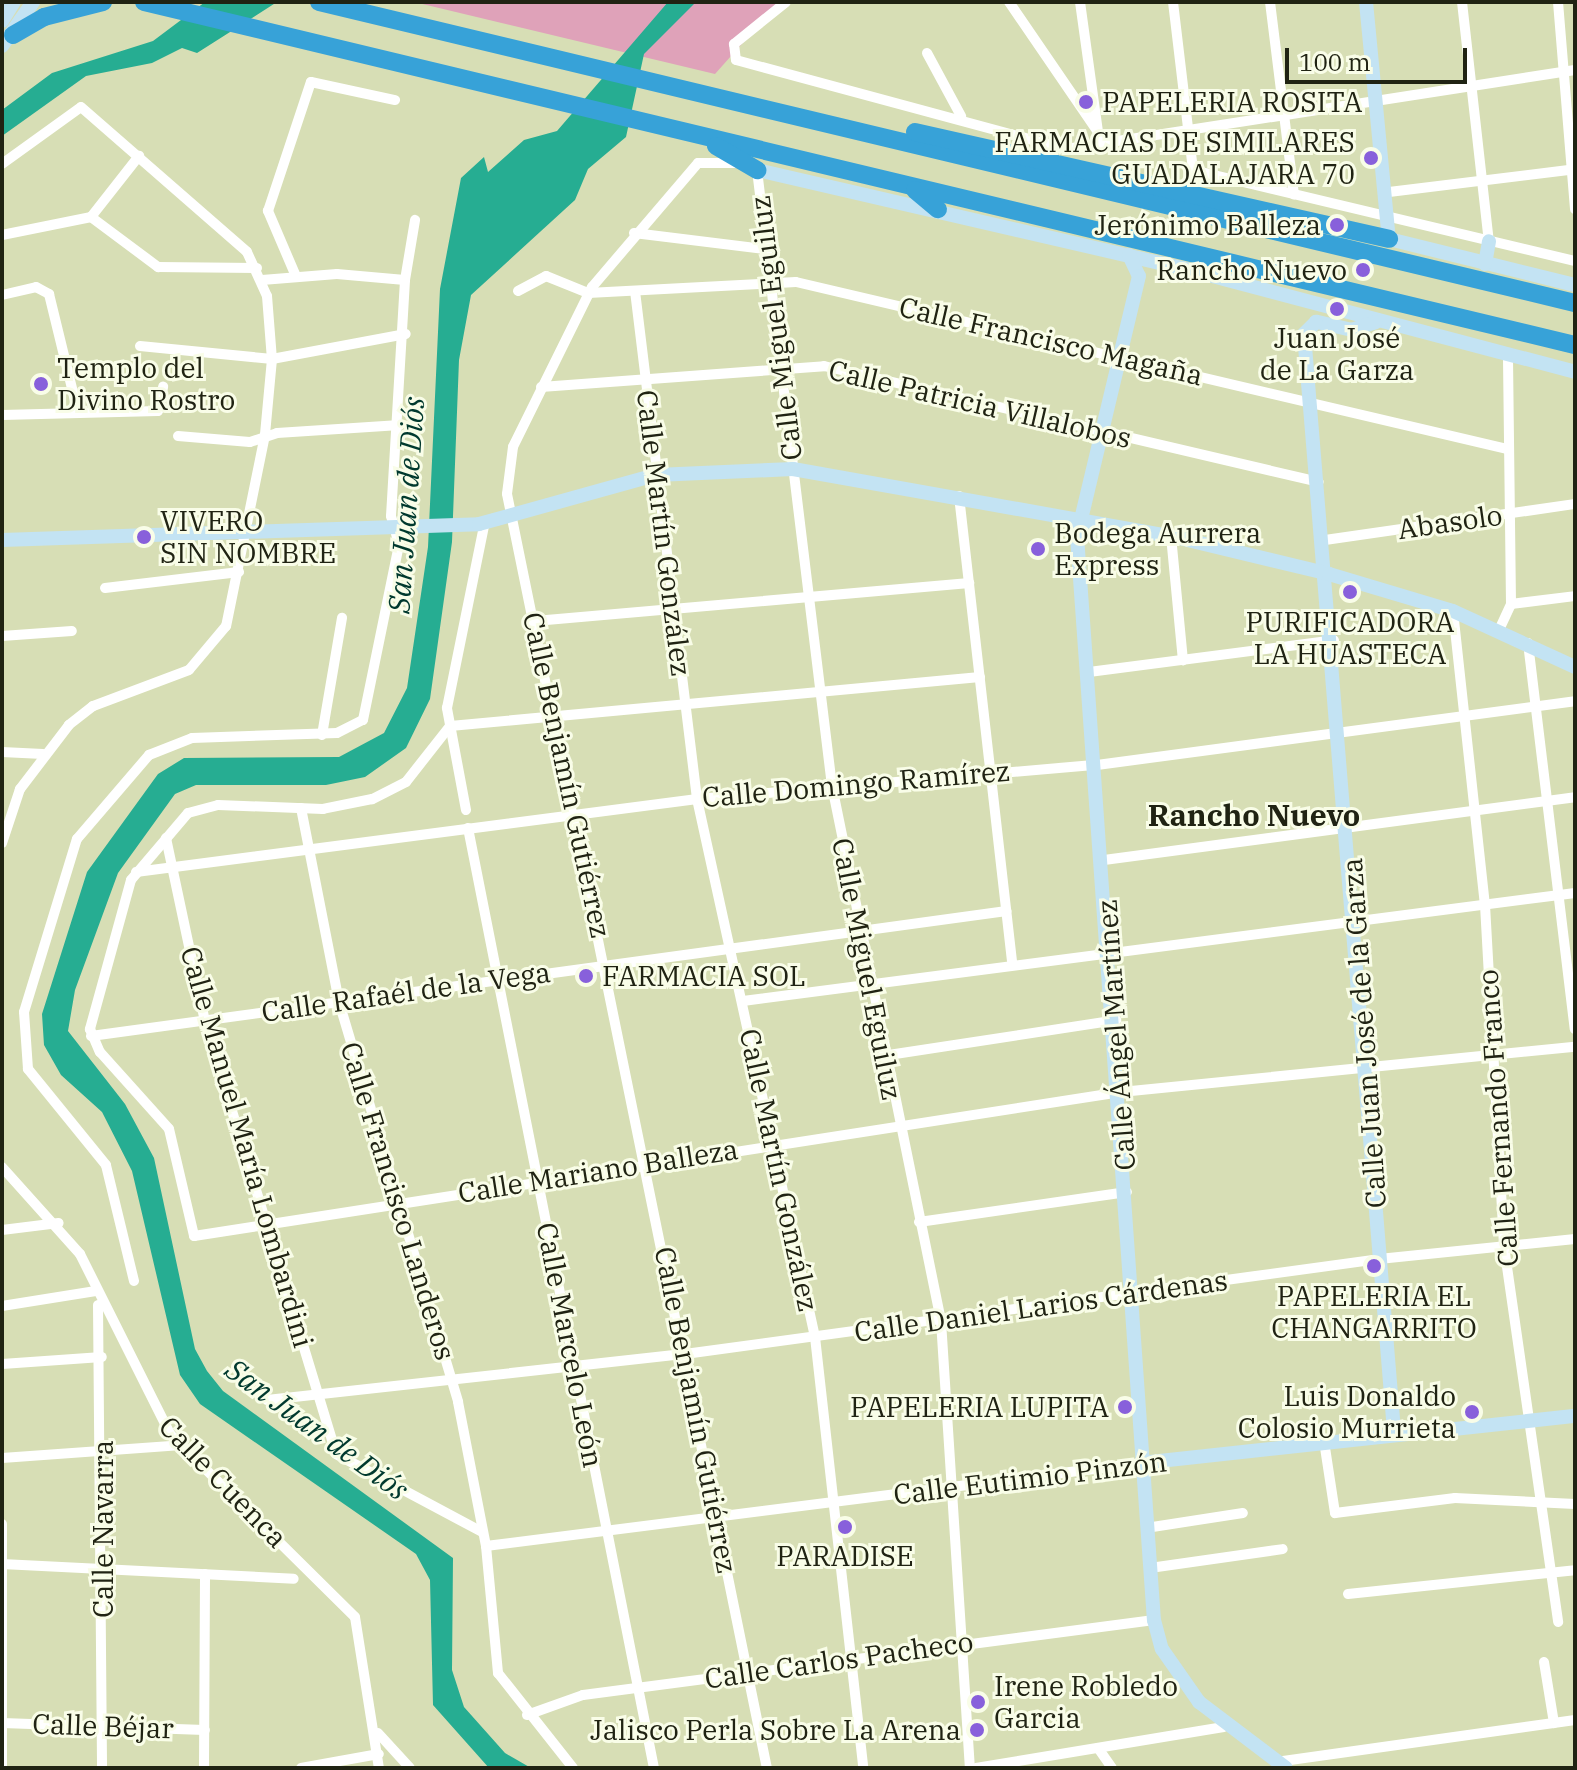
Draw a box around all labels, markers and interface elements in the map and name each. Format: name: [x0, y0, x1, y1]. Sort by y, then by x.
scale bar: [1289, 32, 1471, 82]
text: 100 m: [1299, 46, 1371, 78]
place label: PAPELERIA ROSITA: [1102, 85, 1362, 119]
marker: PAPELERIA ROSITA: [1077, 93, 1095, 111]
place label: FARMACIAS DE SIMILARES GUADALAJARA 70: [994, 125, 1355, 191]
marker: FARMACIAS DE SIMILARES GUADALAJARA 70: [1362, 149, 1380, 167]
street label: Calle Miguel Eguiluz: [743, 194, 809, 462]
place label: Jerónimo Balleza: [1094, 208, 1321, 242]
marker: Jerónimo Balleza: [1328, 216, 1346, 234]
place label: Rancho Nuevo: [1156, 253, 1347, 287]
marker: Rancho Nuevo: [1354, 261, 1372, 279]
street label: Calle Francisco Magaña: [896, 290, 1206, 392]
marker: Juan José de La Garza: [1328, 300, 1346, 318]
place label: Juan José de La Garza: [1260, 321, 1414, 387]
place label: Templo del Divino Rostro: [57, 351, 235, 417]
street label: Calle Patricia Villalobos: [826, 353, 1134, 455]
marker: Templo del Divino Rostro: [32, 375, 50, 393]
street label: Calle Martín González: [630, 388, 698, 678]
water label: San Juan de Diós: [380, 396, 432, 614]
street label: Abasolo: [1396, 498, 1504, 546]
place label: VIVERO SIN NOMBRE: [160, 504, 336, 570]
place label: Bodega Aurrera Express: [1054, 516, 1261, 582]
marker: VIVERO SIN NOMBRE: [135, 528, 153, 546]
marker: Bodega Aurrera Express: [1029, 540, 1047, 558]
marker: PURIFICADORA LA HUASTECA: [1341, 583, 1359, 601]
place label: PURIFICADORA LA HUASTECA: [1245, 605, 1455, 671]
street label: Calle Benjamín Gutiérrez: [516, 609, 618, 941]
street label: Calle Domingo Ramírez: [701, 754, 1011, 814]
district label: Rancho Nuevo: [1148, 797, 1360, 833]
street label: Calle Miguel Eguiluz: [825, 835, 909, 1103]
street label: Calle Juan José de la Garza: [1335, 857, 1393, 1209]
street label: Calle Ángel Martínez: [1090, 898, 1142, 1172]
street label: Calle Manuel María Lombardini: [174, 943, 320, 1351]
street label: Calle Rafaél de la Vega: [259, 955, 553, 1029]
place label: FARMACIA SOL: [602, 959, 806, 993]
marker: FARMACIA SOL: [577, 967, 595, 985]
street label: Calle Fernando Franco: [1471, 968, 1525, 1268]
street label: Calle Martín González: [733, 1026, 825, 1314]
street label: Calle Francisco Landeros: [334, 1038, 462, 1364]
street label: Calle Mariano Balleza: [456, 1132, 740, 1210]
street label: Calle Marcelo León: [530, 1220, 610, 1470]
street label: Calle Benjamín Gutiérrez: [648, 1244, 744, 1576]
marker: PAPELERIA EL CHANGARRITO: [1365, 1257, 1383, 1275]
street label: Calle Daniel Larios Cárdenas: [852, 1263, 1230, 1349]
place label: PAPELERIA EL CHANGARRITO: [1271, 1279, 1477, 1345]
water label: San Juan de Diós: [219, 1351, 415, 1507]
place label: Luis Donaldo Colosio Murrieta: [1238, 1379, 1456, 1445]
place label: PAPELERIA LUPITA: [850, 1390, 1109, 1424]
marker: PAPELERIA LUPITA: [1116, 1398, 1134, 1416]
marker: Luis Donaldo Colosio Murrieta: [1463, 1403, 1481, 1421]
street label: Calle Cuenca: [152, 1409, 294, 1555]
street label: Calle Navarra: [86, 1440, 120, 1618]
street label: Calle Eutimio Pinzón: [891, 1445, 1169, 1511]
marker: PARADISE: [836, 1518, 854, 1536]
place label: PARADISE: [776, 1539, 914, 1573]
street label: Calle Carlos Pacheco: [703, 1625, 975, 1695]
place label: Irene Robledo Garcia: [994, 1669, 1178, 1735]
marker: Irene Robledo Garcia: [969, 1693, 987, 1711]
street label: Calle Béjar: [32, 1707, 174, 1745]
place label: Jalisco Perla Sobre La Arena: [590, 1713, 961, 1747]
marker: Jalisco Perla Sobre La Arena: [968, 1721, 986, 1739]

